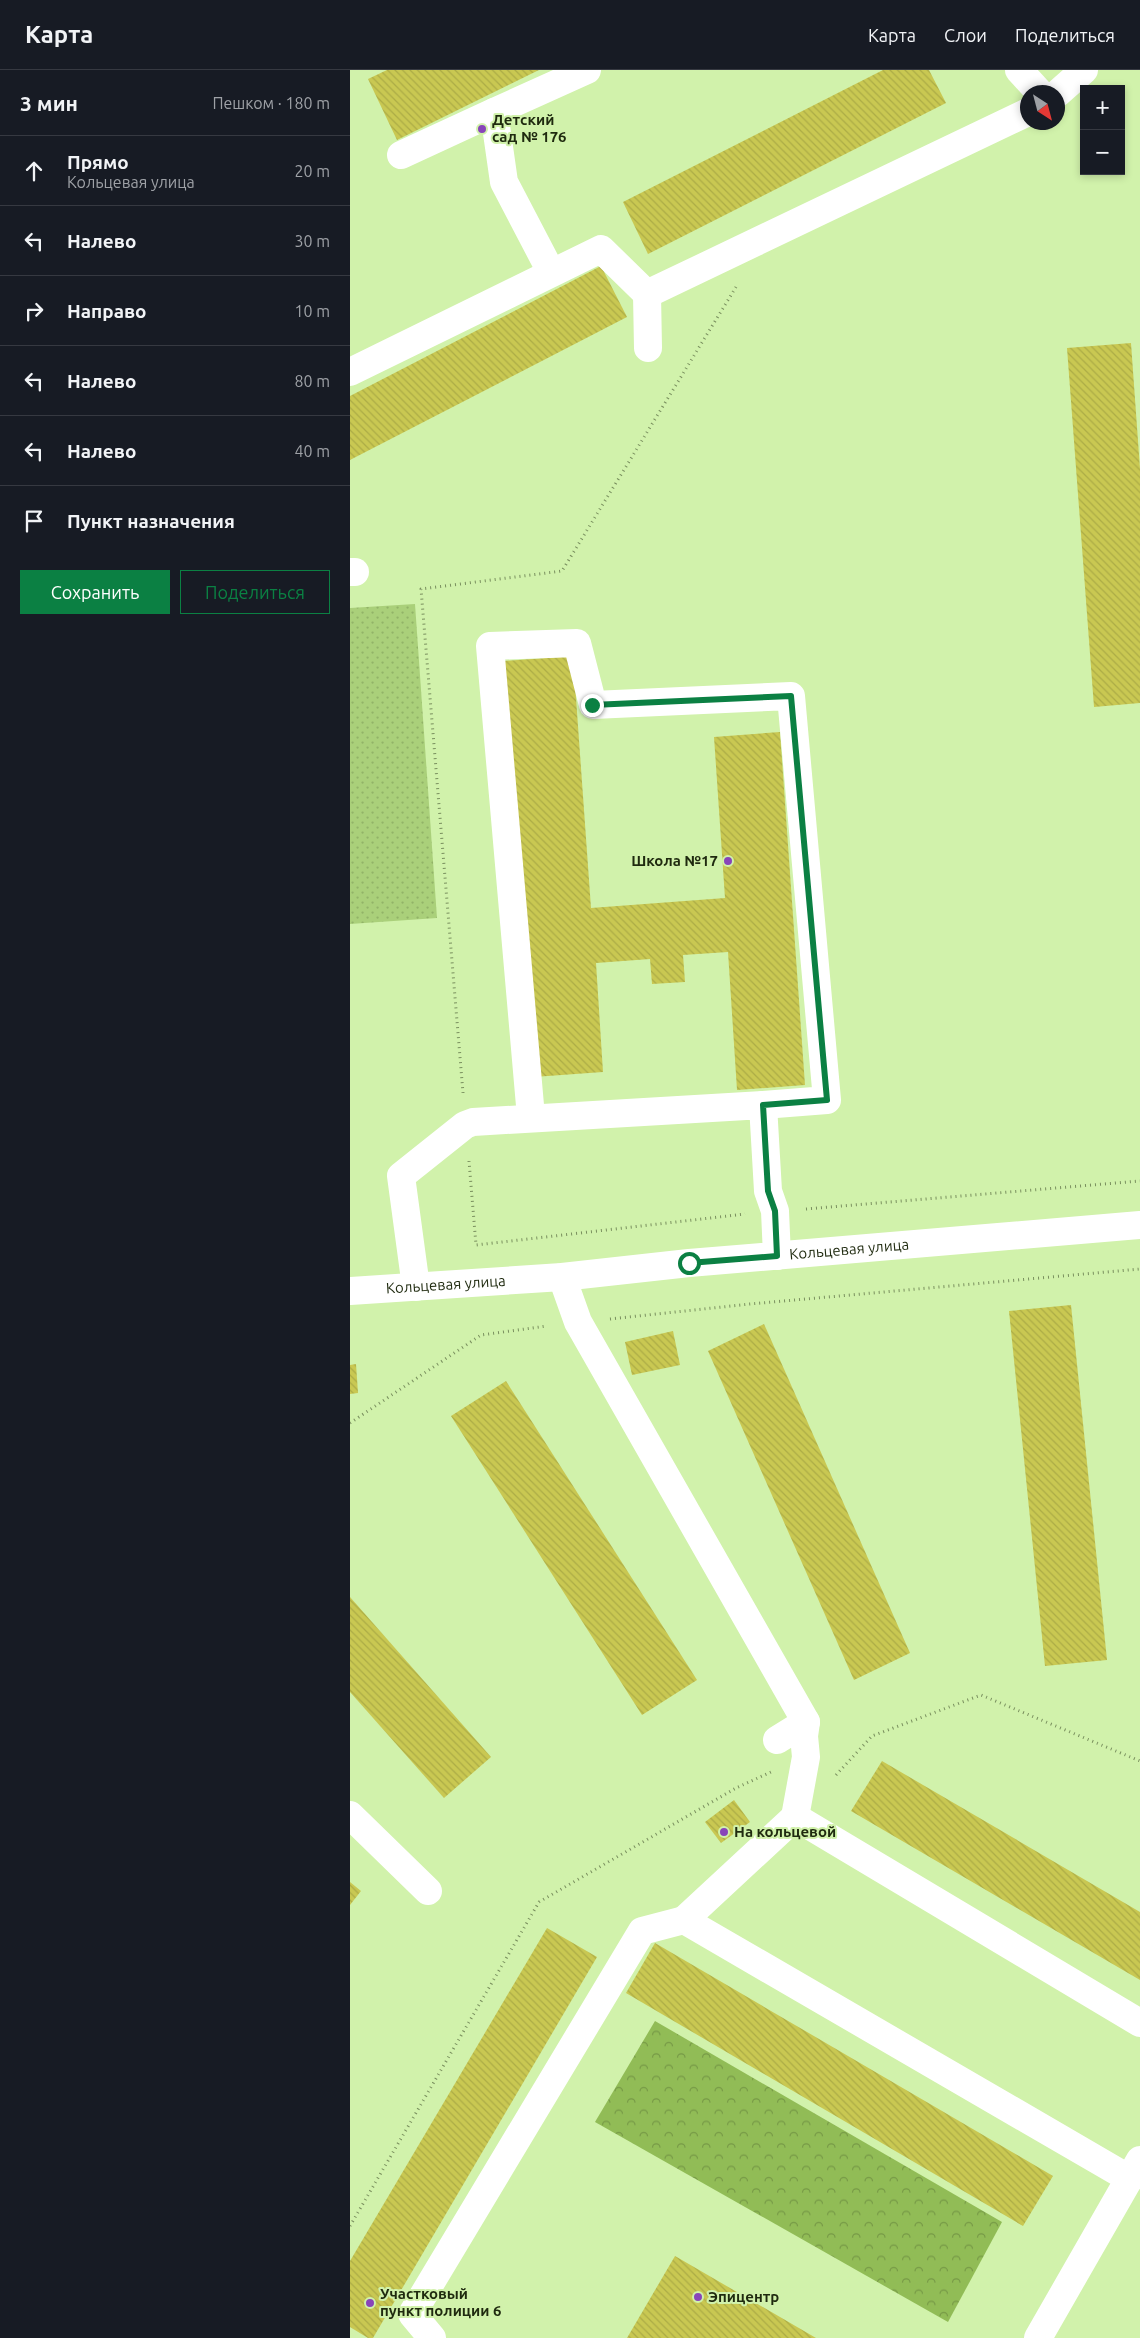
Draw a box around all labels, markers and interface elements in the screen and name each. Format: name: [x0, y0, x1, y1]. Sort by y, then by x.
text: Карта: [25, 21, 93, 48]
text: Карта: [868, 25, 916, 45]
text: Слои: [944, 25, 987, 45]
text: Поделиться: [1015, 25, 1115, 45]
north arrow: [1020, 85, 1065, 130]
map controls: [1080, 85, 1125, 175]
button: +: [1080, 85, 1125, 130]
text: 3 мин: [20, 91, 78, 115]
text: Пешком · 180 m: [212, 94, 330, 112]
place label: Детский сад № 176: [492, 111, 567, 145]
marker: Детский сад № 176: [476, 123, 488, 135]
button: −: [1080, 130, 1125, 175]
text: Прямо: [67, 151, 129, 173]
icon: ahead: [20, 157, 48, 185]
text: 20 m: [294, 162, 330, 180]
text: Кольцевая улица: [67, 173, 195, 191]
icon: left: [20, 227, 48, 255]
text: Налево: [67, 230, 136, 252]
text: 30 m: [294, 232, 330, 250]
icon: right: [20, 297, 48, 325]
text: Направо: [67, 300, 147, 322]
text: 10 m: [294, 302, 330, 320]
icon: left: [20, 367, 48, 395]
text: Налево: [67, 370, 136, 392]
text: 80 m: [294, 372, 330, 390]
icon: left: [20, 437, 48, 465]
text: Налево: [67, 440, 136, 462]
text: 40 m: [294, 442, 330, 460]
icon: arrive: [20, 507, 48, 535]
text: Пункт назначения: [67, 510, 235, 532]
button: Сохранить: [20, 570, 170, 614]
button: Поделиться: [180, 570, 330, 614]
route end: [581, 694, 604, 717]
place label: Школа №17: [631, 852, 718, 869]
marker: Школа №17: [722, 855, 734, 867]
street label: Кольцевая улица: [789, 1235, 910, 1263]
route start: [678, 1252, 701, 1275]
street label: Кольцевая улица: [385, 1272, 506, 1297]
place label: На кольцевой: [734, 1823, 836, 1840]
marker: На кольцевой: [718, 1826, 730, 1838]
place label: Участковый пункт полиции 6: [380, 2285, 501, 2319]
place label: Эпицентр: [708, 2288, 779, 2305]
marker: Эпицентр: [692, 2291, 704, 2303]
marker: Участковый пункт полиции 6: [364, 2297, 376, 2309]

